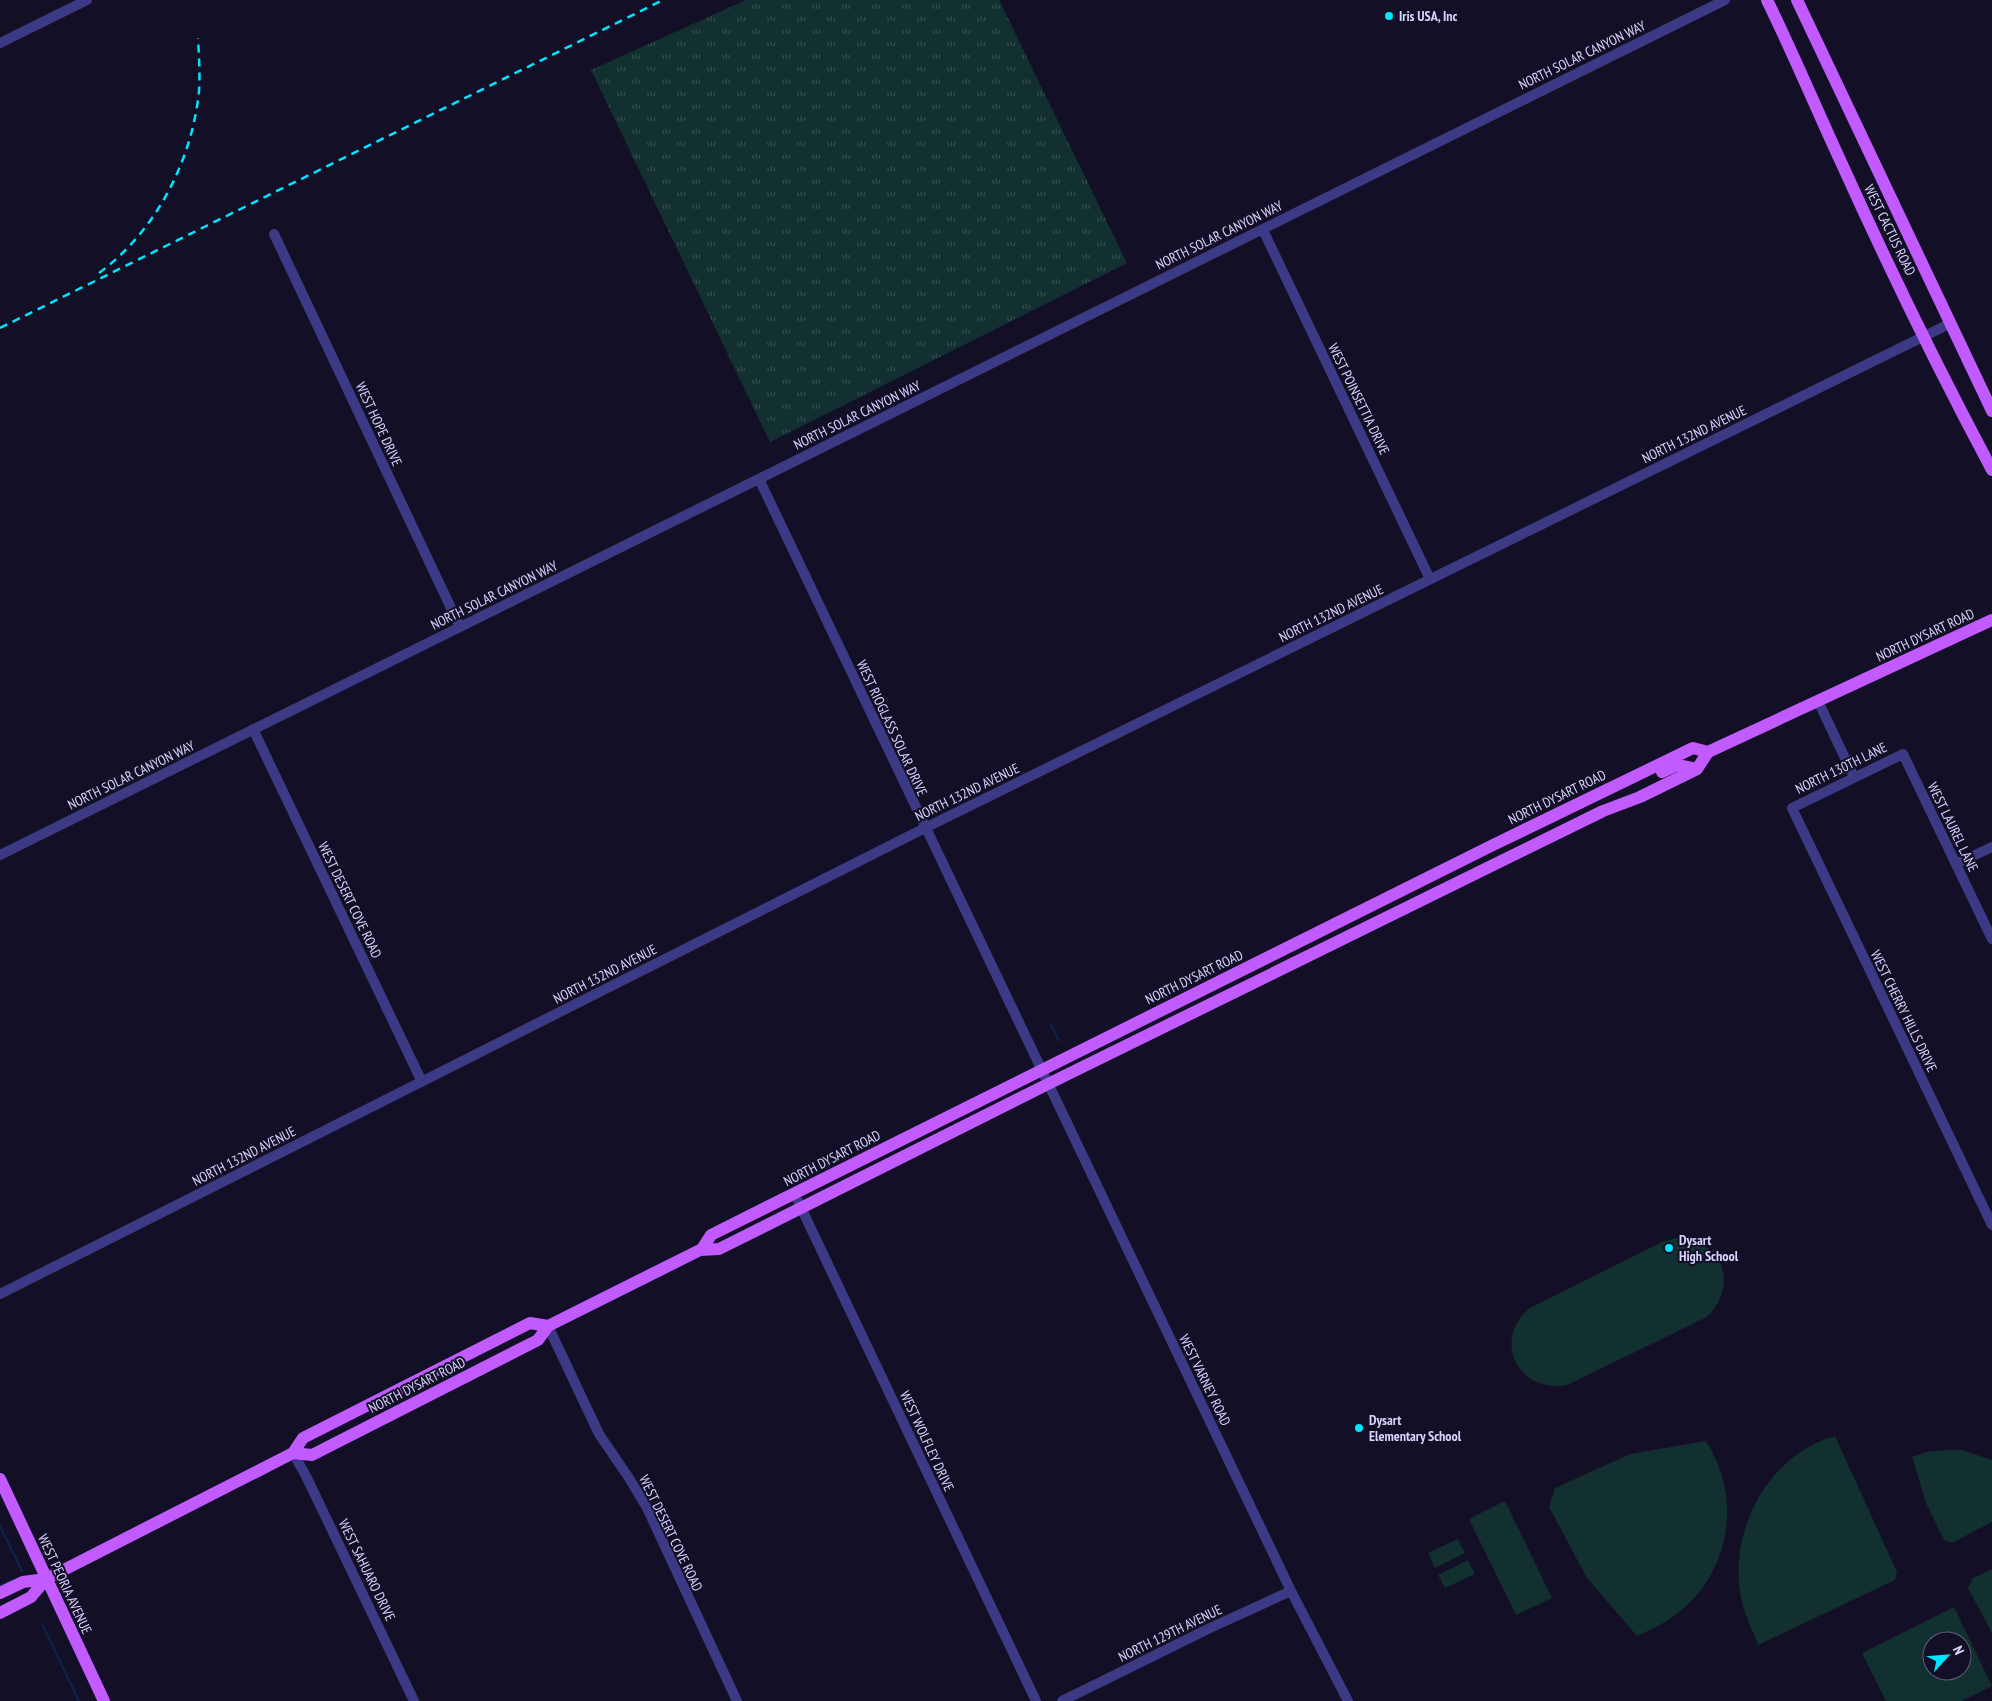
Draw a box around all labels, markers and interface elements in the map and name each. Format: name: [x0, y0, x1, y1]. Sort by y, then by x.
place label: Iris USA, Inc: [1399, 7, 1458, 25]
marker: Iris USA, Inc: [1383, 10, 1395, 22]
street label: NORTH SOLAR CANYON WAY: [1515, 16, 1649, 94]
street label: WEST CACTUS ROAD: [1860, 182, 1920, 278]
street label: NORTH SOLAR CANYON WAY: [1152, 196, 1286, 274]
street label: WEST POINSETTIA DRIVE: [1324, 340, 1394, 458]
street label: NORTH SOLAR CANYON WAY: [790, 376, 924, 454]
street label: WEST HOPE DRIVE: [352, 379, 406, 469]
street label: NORTH 132ND AVENUE: [1639, 401, 1749, 467]
street label: NORTH SOLAR CANYON WAY: [427, 556, 561, 634]
street label: NORTH 132ND AVENUE: [1276, 580, 1386, 646]
street label: NORTH DYSART ROAD: [1873, 604, 1977, 666]
street label: WEST RIOGLASS SOLAR DRIVE: [853, 657, 931, 799]
street label: NORTH SOLAR CANYON WAY: [64, 736, 198, 814]
street label: NORTH 130TH LANE: [1792, 738, 1890, 798]
street label: NORTH 132ND AVENUE: [912, 759, 1022, 825]
street label: NORTH DYSART ROAD: [1505, 766, 1609, 828]
street label: WEST LAUREL LANE: [1924, 779, 1982, 875]
street label: WEST DESERT COVE ROAD: [314, 839, 386, 961]
street label: NORTH 132ND AVENUE: [550, 940, 660, 1008]
street label: NORTH DYSART ROAD: [1142, 946, 1246, 1008]
street label: WEST CHERRY HILLS DRIVE: [1867, 947, 1941, 1075]
street label: NORTH 132ND AVENUE: [189, 1122, 299, 1190]
street label: NORTH DYSART ROAD: [781, 1126, 883, 1190]
place label: Dysart High School: [1679, 1231, 1739, 1265]
marker: Dysart High School: [1663, 1242, 1675, 1254]
street label: WEST VARNEY ROAD: [1175, 1331, 1235, 1429]
street label: NORTH DYSART ROAD: [366, 1353, 468, 1417]
street label: WEST WOLFLEY DRIVE: [896, 1388, 958, 1494]
place label: Dysart Elementary School: [1369, 1411, 1462, 1445]
marker: Dysart Elementary School: [1353, 1422, 1365, 1434]
street label: WEST DESERT COVE ROAD: [635, 1472, 707, 1594]
street label: WEST SAHUARO DRIVE: [335, 1516, 399, 1624]
street label: WEST PEORIA AVENUE: [34, 1531, 96, 1637]
street label: NORTH 129TH AVENUE: [1115, 1600, 1225, 1666]
north arrow: [1922, 1631, 1972, 1681]
text: N: [1949, 1643, 1968, 1658]

